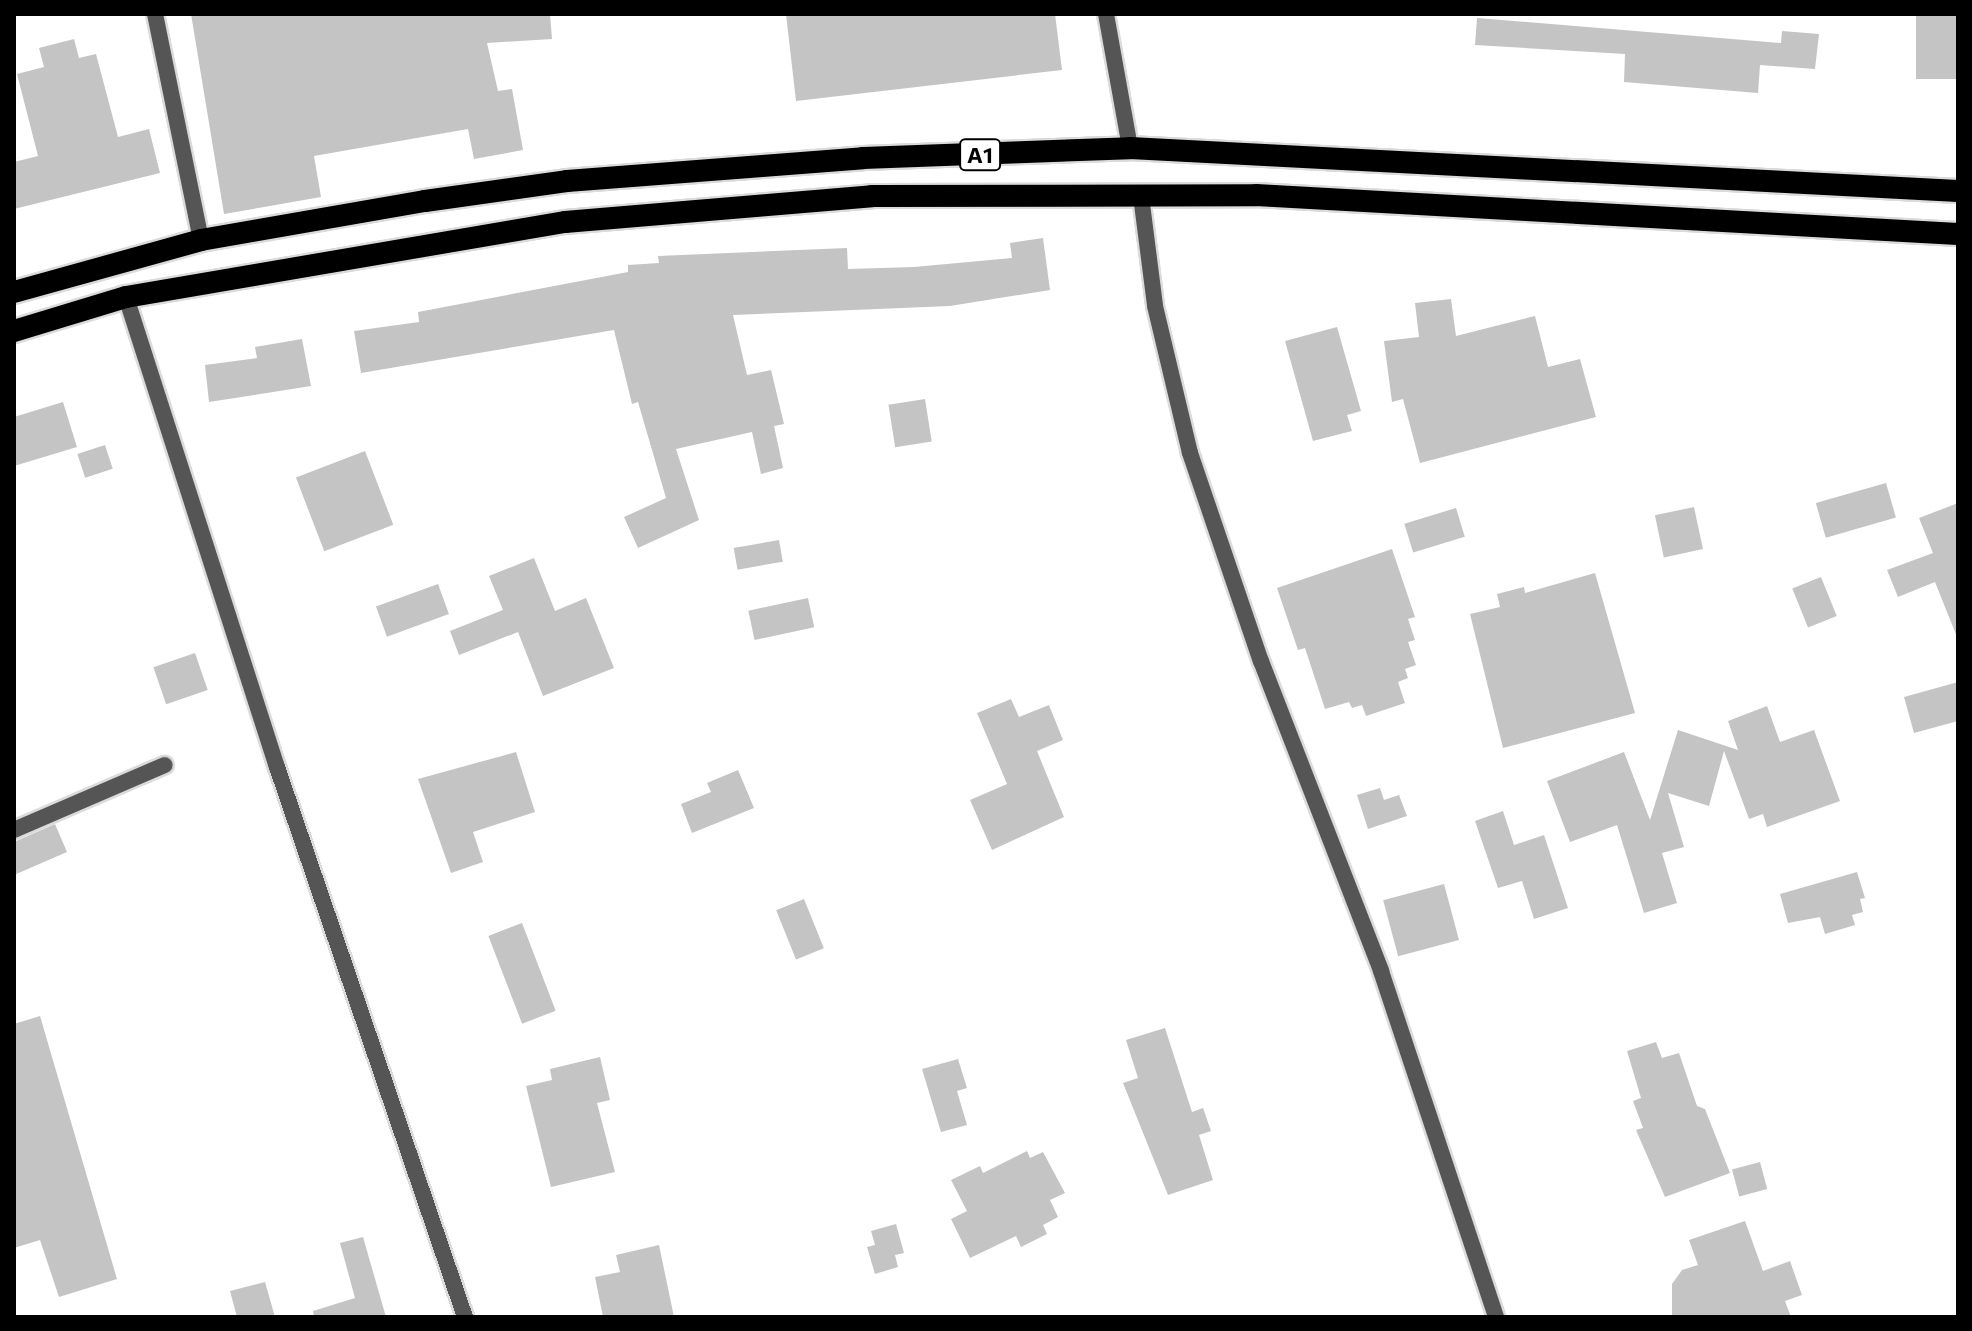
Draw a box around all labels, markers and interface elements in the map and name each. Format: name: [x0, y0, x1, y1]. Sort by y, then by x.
road number: A1: [958, 137, 1002, 173]

